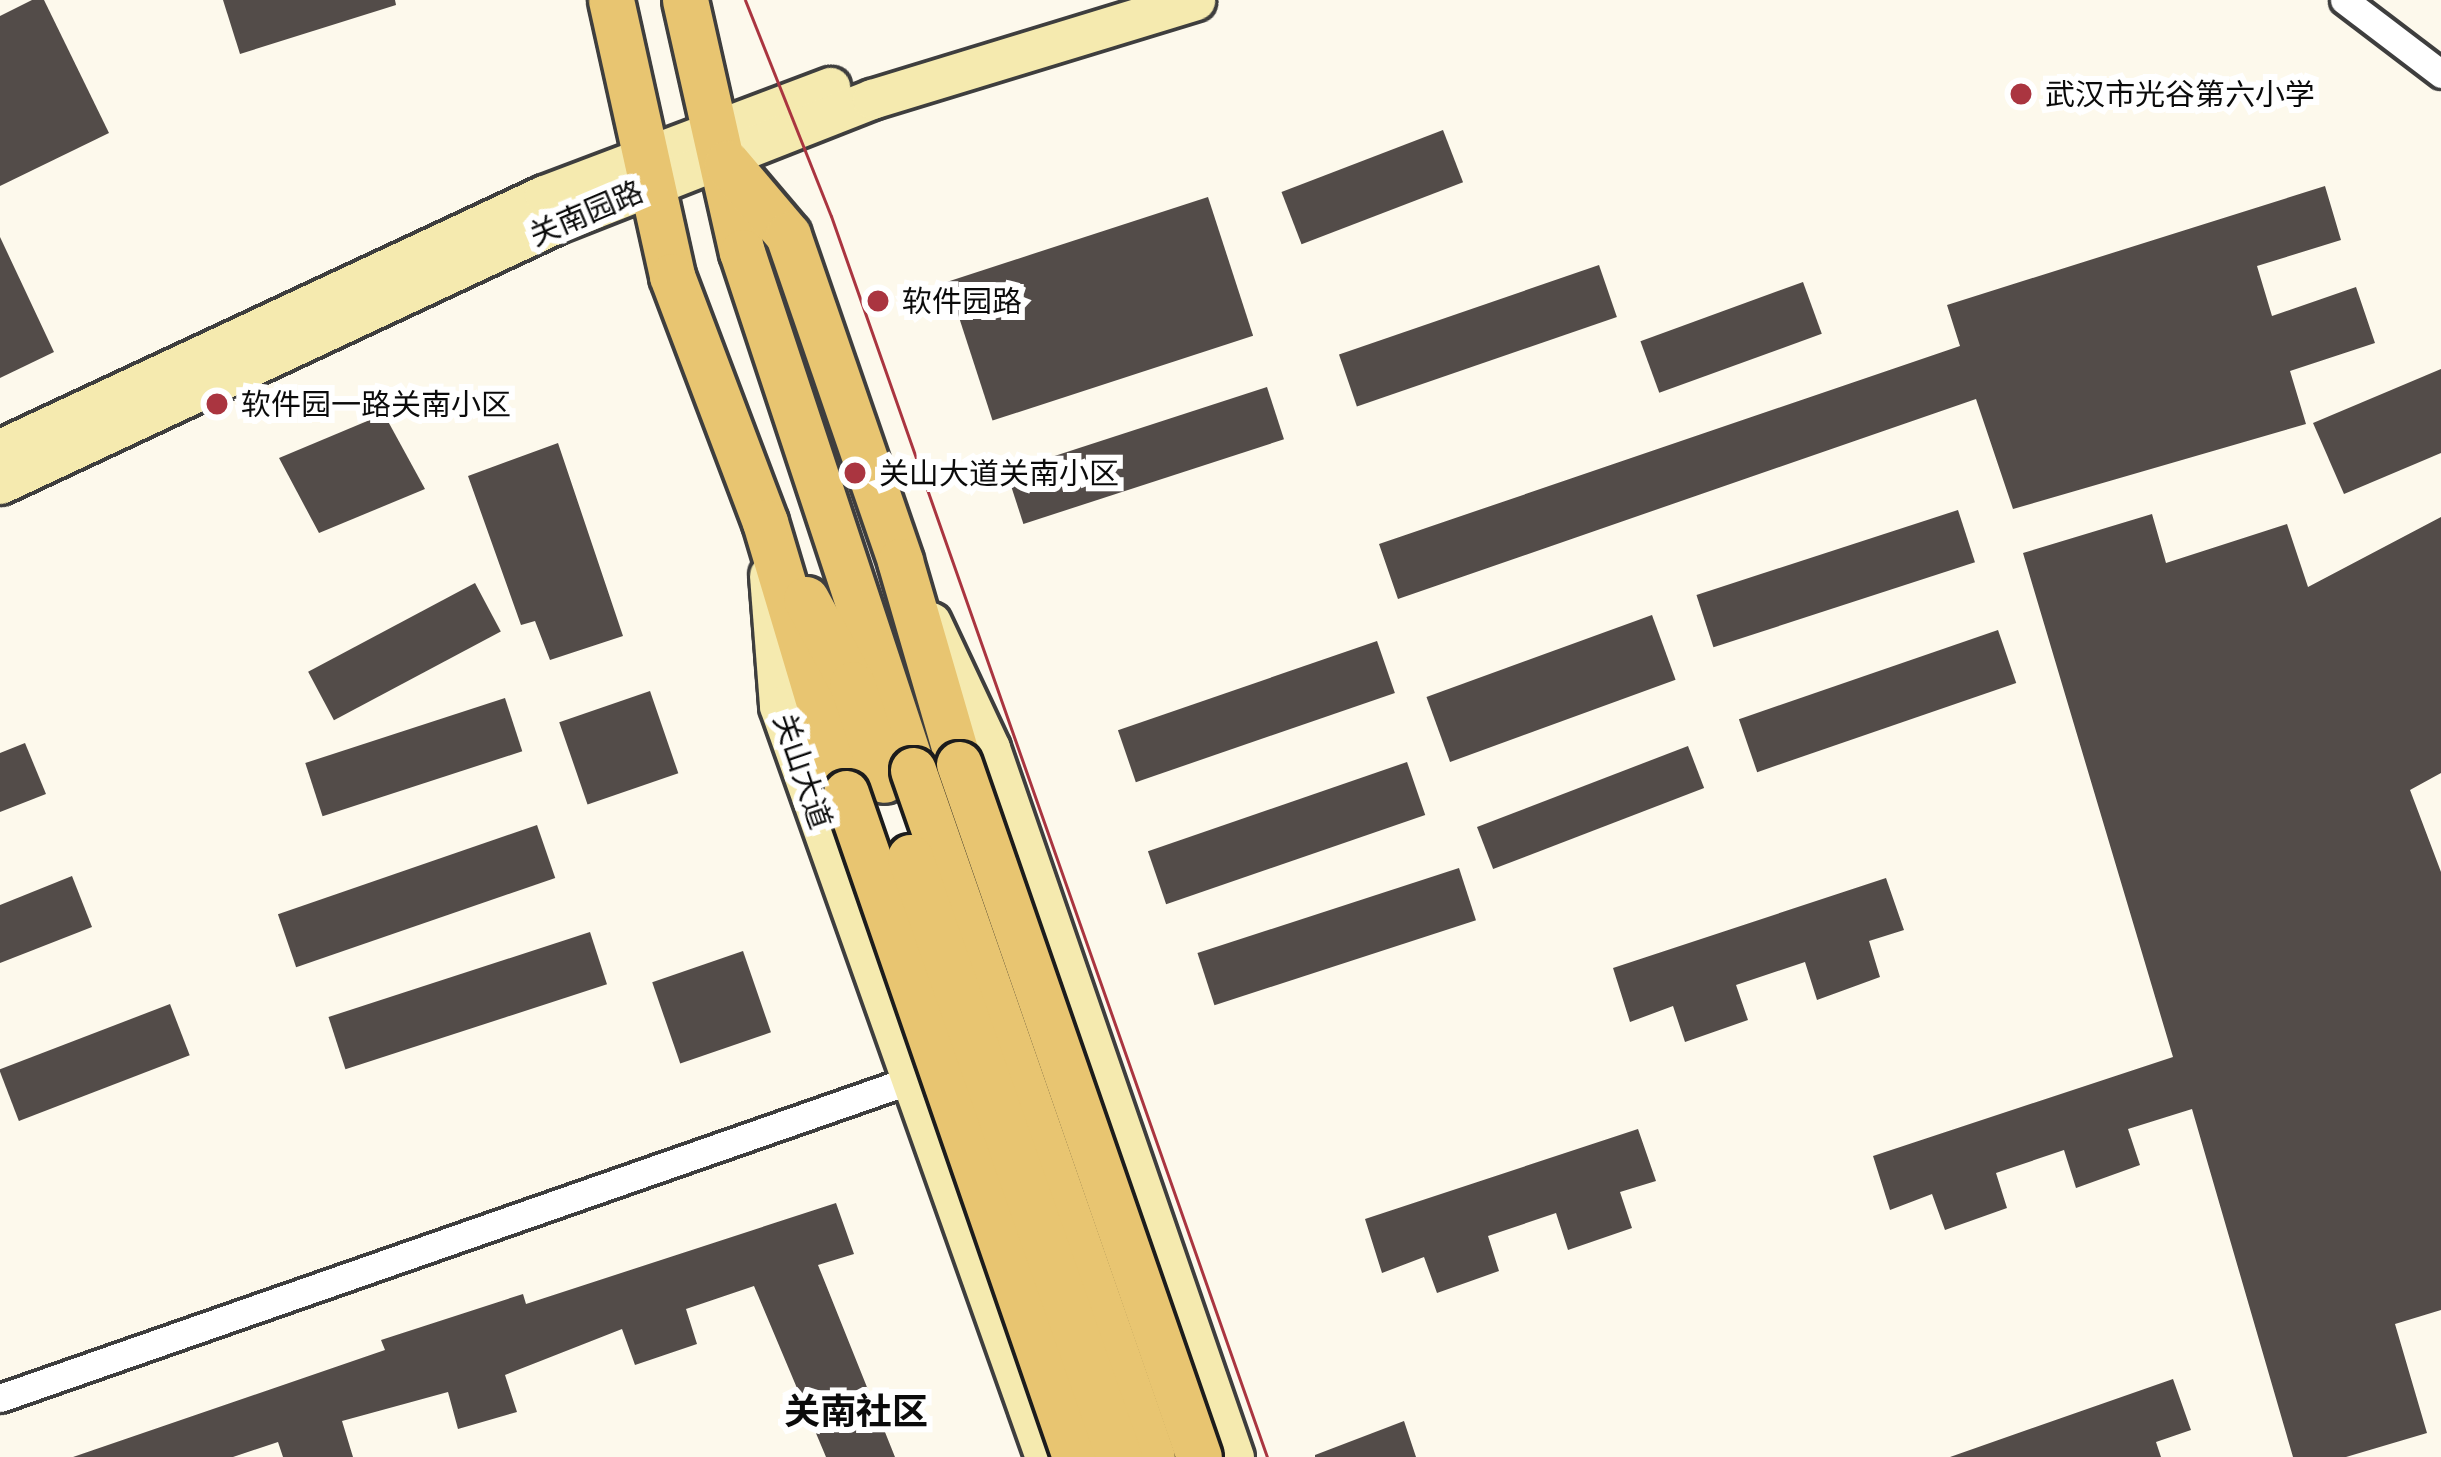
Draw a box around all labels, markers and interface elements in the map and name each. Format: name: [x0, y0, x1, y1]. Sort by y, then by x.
place label: 武汉市光谷第六小学: [2045, 76, 2315, 112]
marker: 武汉市光谷第六小学: [2008, 81, 2034, 107]
street label: 关南园路: [524, 173, 648, 253]
place label: 软件园路: [902, 283, 1022, 319]
marker: 软件园路: [865, 288, 891, 314]
place label: 软件园一路关南小区: [241, 386, 511, 422]
marker: 软件园一路关南小区: [204, 391, 230, 417]
place label: 关山大道关南小区: [879, 455, 1119, 491]
marker: 关山大道关南小区: [842, 460, 868, 486]
street label: 关山大道: [766, 708, 840, 834]
district label: 关南社区: [784, 1389, 928, 1433]

